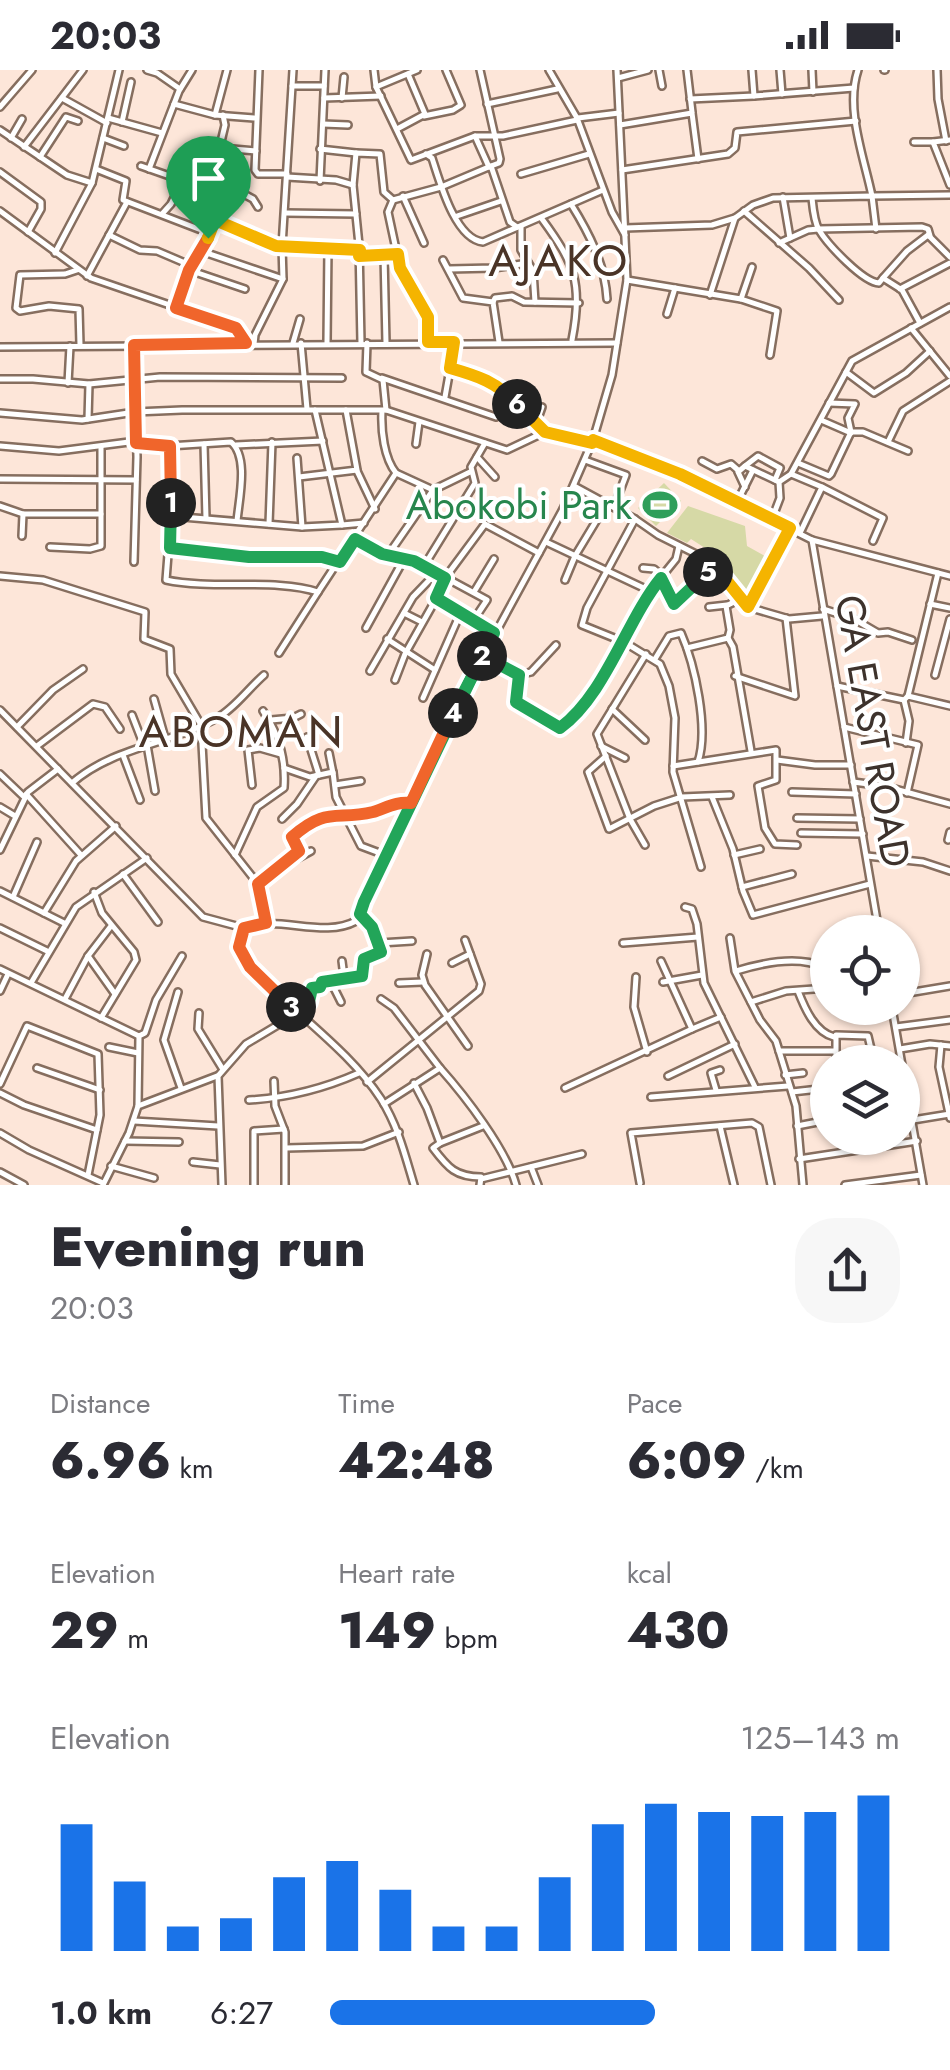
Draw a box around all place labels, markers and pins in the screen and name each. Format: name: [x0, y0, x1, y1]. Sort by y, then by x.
pin: [166, 136, 251, 239]
pin: 6: [492, 379, 542, 429]
place label: Abokobi Park: [406, 476, 632, 534]
pin: 1: [146, 478, 196, 528]
sports icon: Abokobi Park: [641, 486, 679, 524]
pin: 5: [683, 547, 733, 597]
pin: 2: [457, 631, 507, 681]
pin: 4: [428, 688, 478, 738]
pin: 3: [266, 982, 316, 1032]

